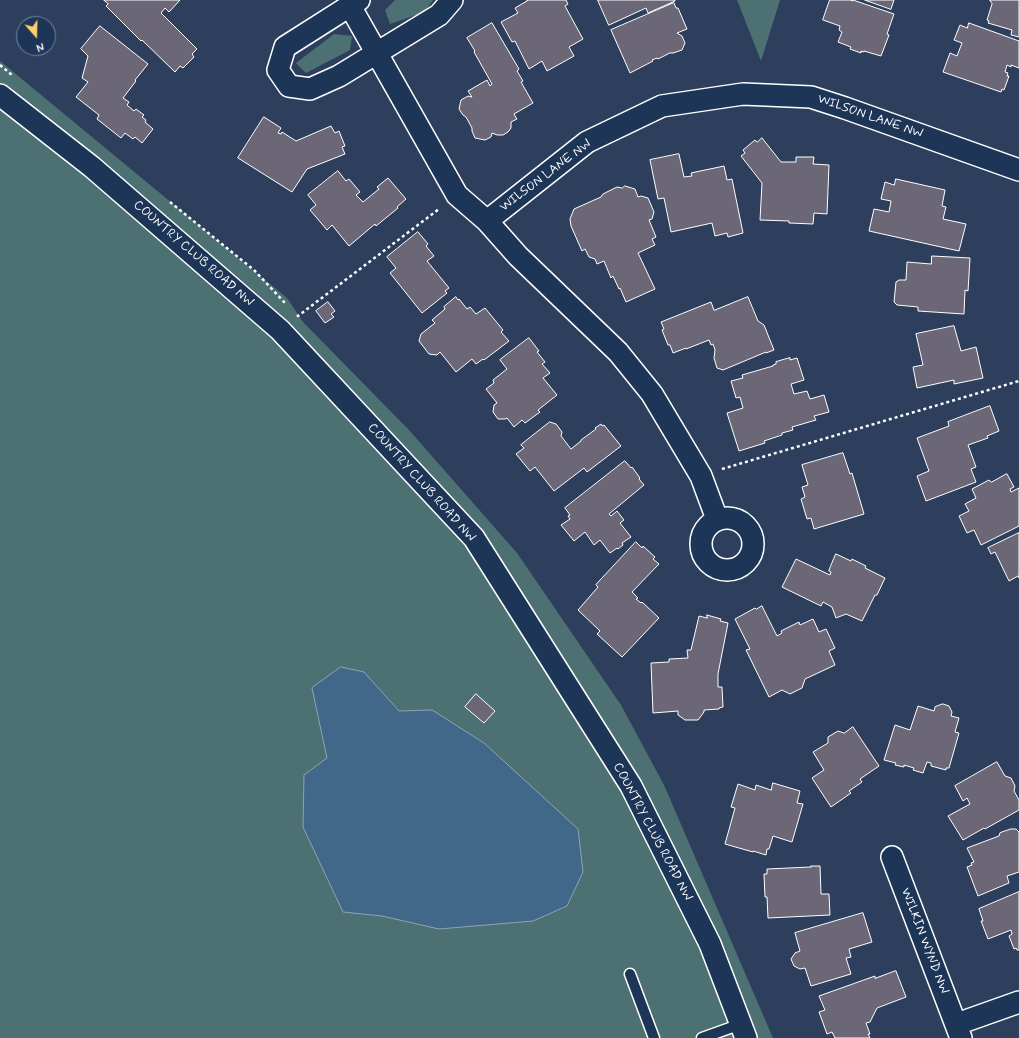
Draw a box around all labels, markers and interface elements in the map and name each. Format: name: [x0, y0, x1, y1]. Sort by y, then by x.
north arrow: [16, 16, 56, 56]
text: N: [34, 39, 46, 54]
street label: WILSON LANE NW: [815, 92, 925, 142]
street label: WILSON LANE NW: [497, 137, 595, 215]
street label: COUNTRY CLUB ROAD NW: [130, 198, 256, 310]
street label: COUNTRY CLUB ROAD NW: [364, 421, 478, 545]
street label: COUNTRY CLUB ROAD NW: [609, 760, 695, 904]
street label: WILKIN WYND NW: [897, 886, 951, 996]

